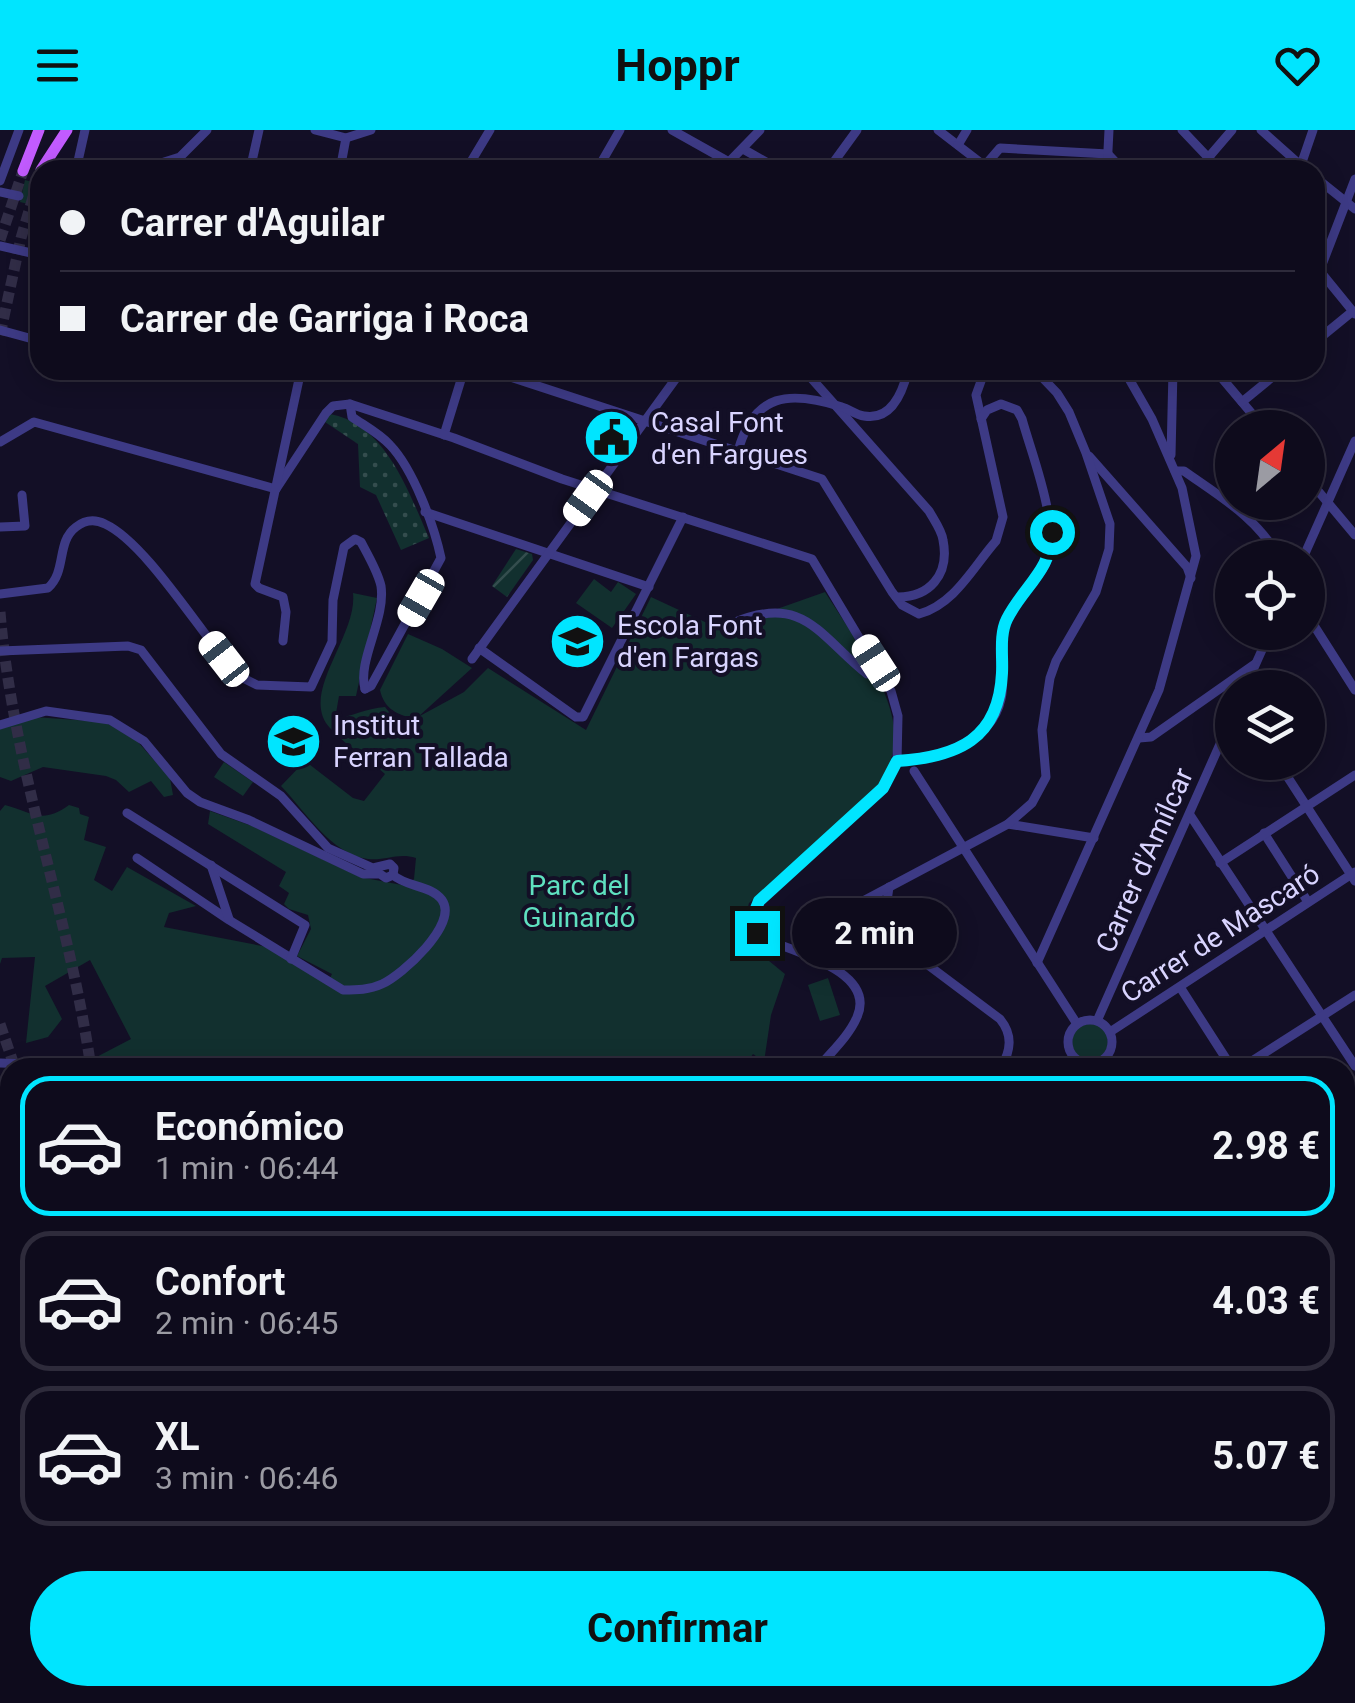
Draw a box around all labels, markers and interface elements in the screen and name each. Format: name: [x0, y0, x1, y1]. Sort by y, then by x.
icon: menu: [30, 38, 85, 93]
icon: heart: [1270, 38, 1325, 93]
text: Hoppr: [615, 39, 740, 92]
text: Carrer d'Aguilar: [120, 201, 385, 245]
text: Carrer de Garriga i Roca: [120, 297, 529, 341]
place label: Casal Font d'en Fargues: [651, 406, 808, 471]
public building icon: Casal Font d'en Fargues: [582, 408, 642, 468]
north arrow: [1215, 410, 1325, 520]
map controls: [1215, 410, 1325, 780]
car: [558, 465, 618, 531]
route start: [1030, 510, 1075, 555]
button: locate: [1215, 540, 1325, 650]
car: [393, 565, 449, 631]
place label: Escola Font d'en Fargas: [617, 609, 763, 674]
school or university icon: Escola Font d'en Fargas: [548, 611, 608, 671]
car: [194, 626, 254, 692]
car: [847, 630, 905, 696]
button: layers: [1215, 670, 1325, 780]
place label: Institut Ferran Tallada: [333, 709, 509, 774]
school or university icon: Institut Ferran Tallada: [264, 711, 324, 771]
street label: Carrer d'Amílcar: [1089, 762, 1200, 958]
street label: Carrer de Mascaró: [1115, 857, 1326, 1010]
park label: Parc del Guinardó: [523, 869, 636, 934]
callout: 2 min: [792, 898, 957, 968]
route end: [735, 911, 780, 956]
text: 2 min: [834, 914, 915, 952]
icon: car: [35, 1101, 125, 1191]
text: Económico: [155, 1105, 344, 1149]
text: 2.98 €: [1212, 1124, 1320, 1168]
text: 1 min · 06:44: [155, 1149, 338, 1187]
icon: car: [35, 1256, 125, 1346]
text: Confort: [155, 1260, 285, 1304]
text: 4.03 €: [1212, 1279, 1320, 1323]
text: 2 min · 06:45: [155, 1304, 338, 1342]
icon: car: [35, 1411, 125, 1501]
text: XL: [155, 1415, 200, 1459]
text: 5.07 €: [1212, 1434, 1320, 1478]
text: 3 min · 06:46: [155, 1459, 338, 1497]
button: Confirmar: [30, 1571, 1325, 1686]

